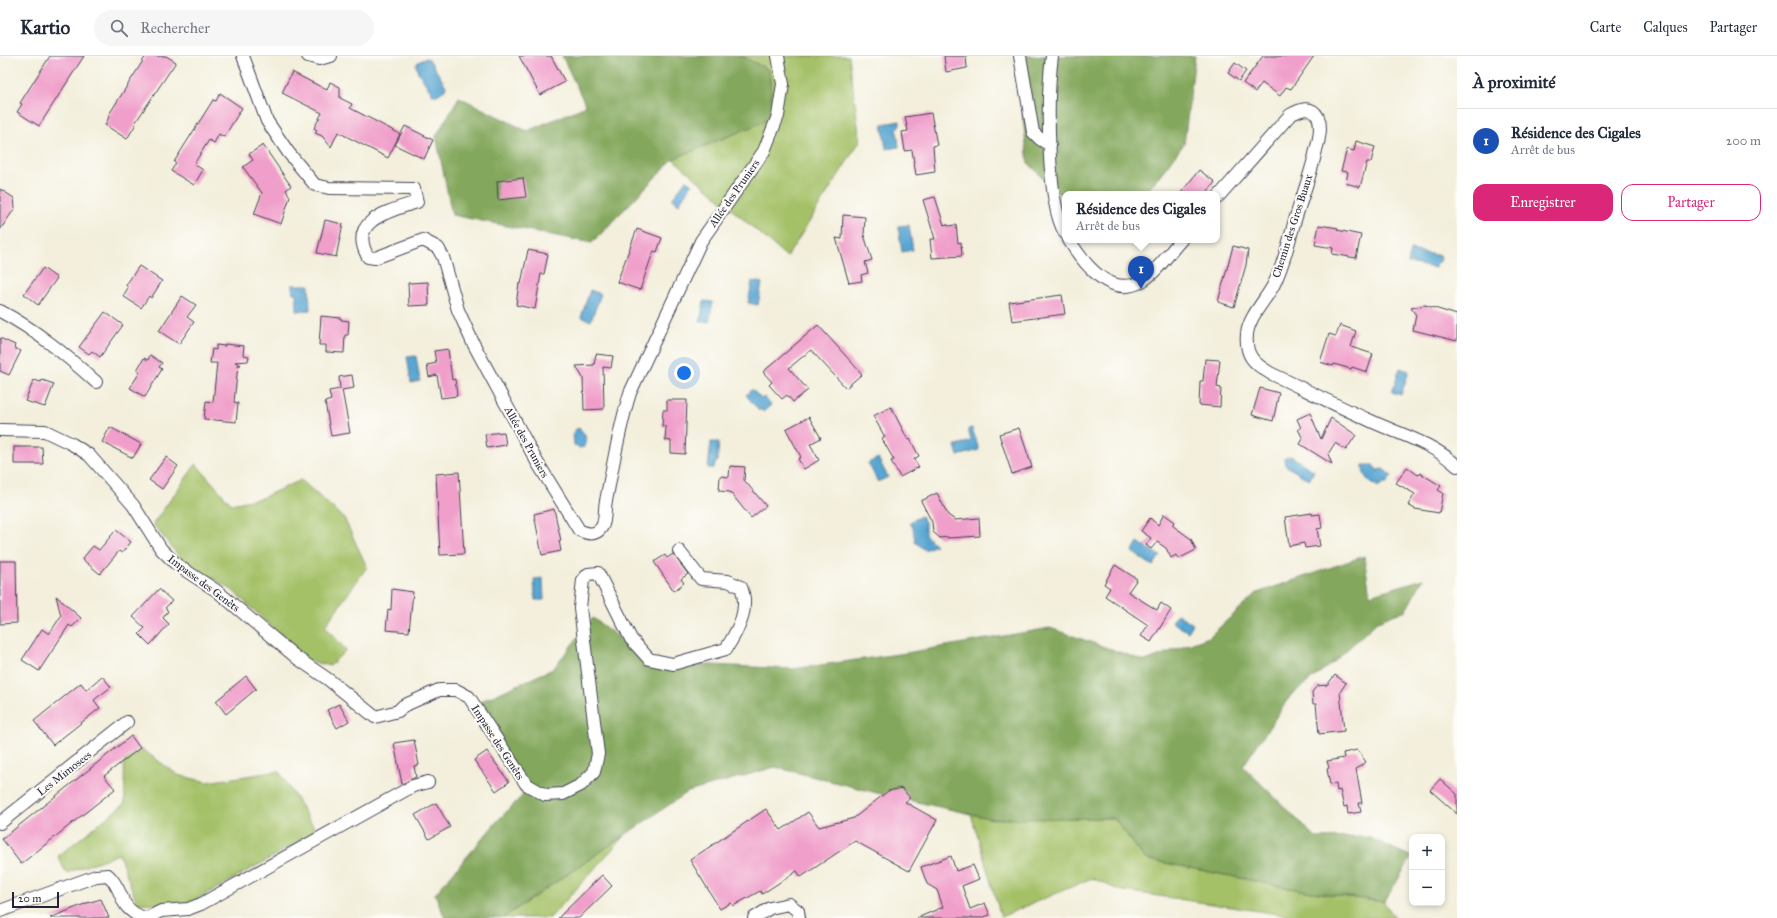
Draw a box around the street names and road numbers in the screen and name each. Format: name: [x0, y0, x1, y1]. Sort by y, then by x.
street label: Allée des Pruniers: [706, 157, 762, 230]
street label: Chemin des Gros Buaux: [1270, 173, 1315, 279]
street label: Allée des Pruniers: [501, 404, 551, 480]
street label: Impasse des Genêts: [165, 552, 242, 615]
street label: Impasse des Genêts: [469, 702, 527, 782]
street label: Les Mimosees: [35, 748, 94, 799]

